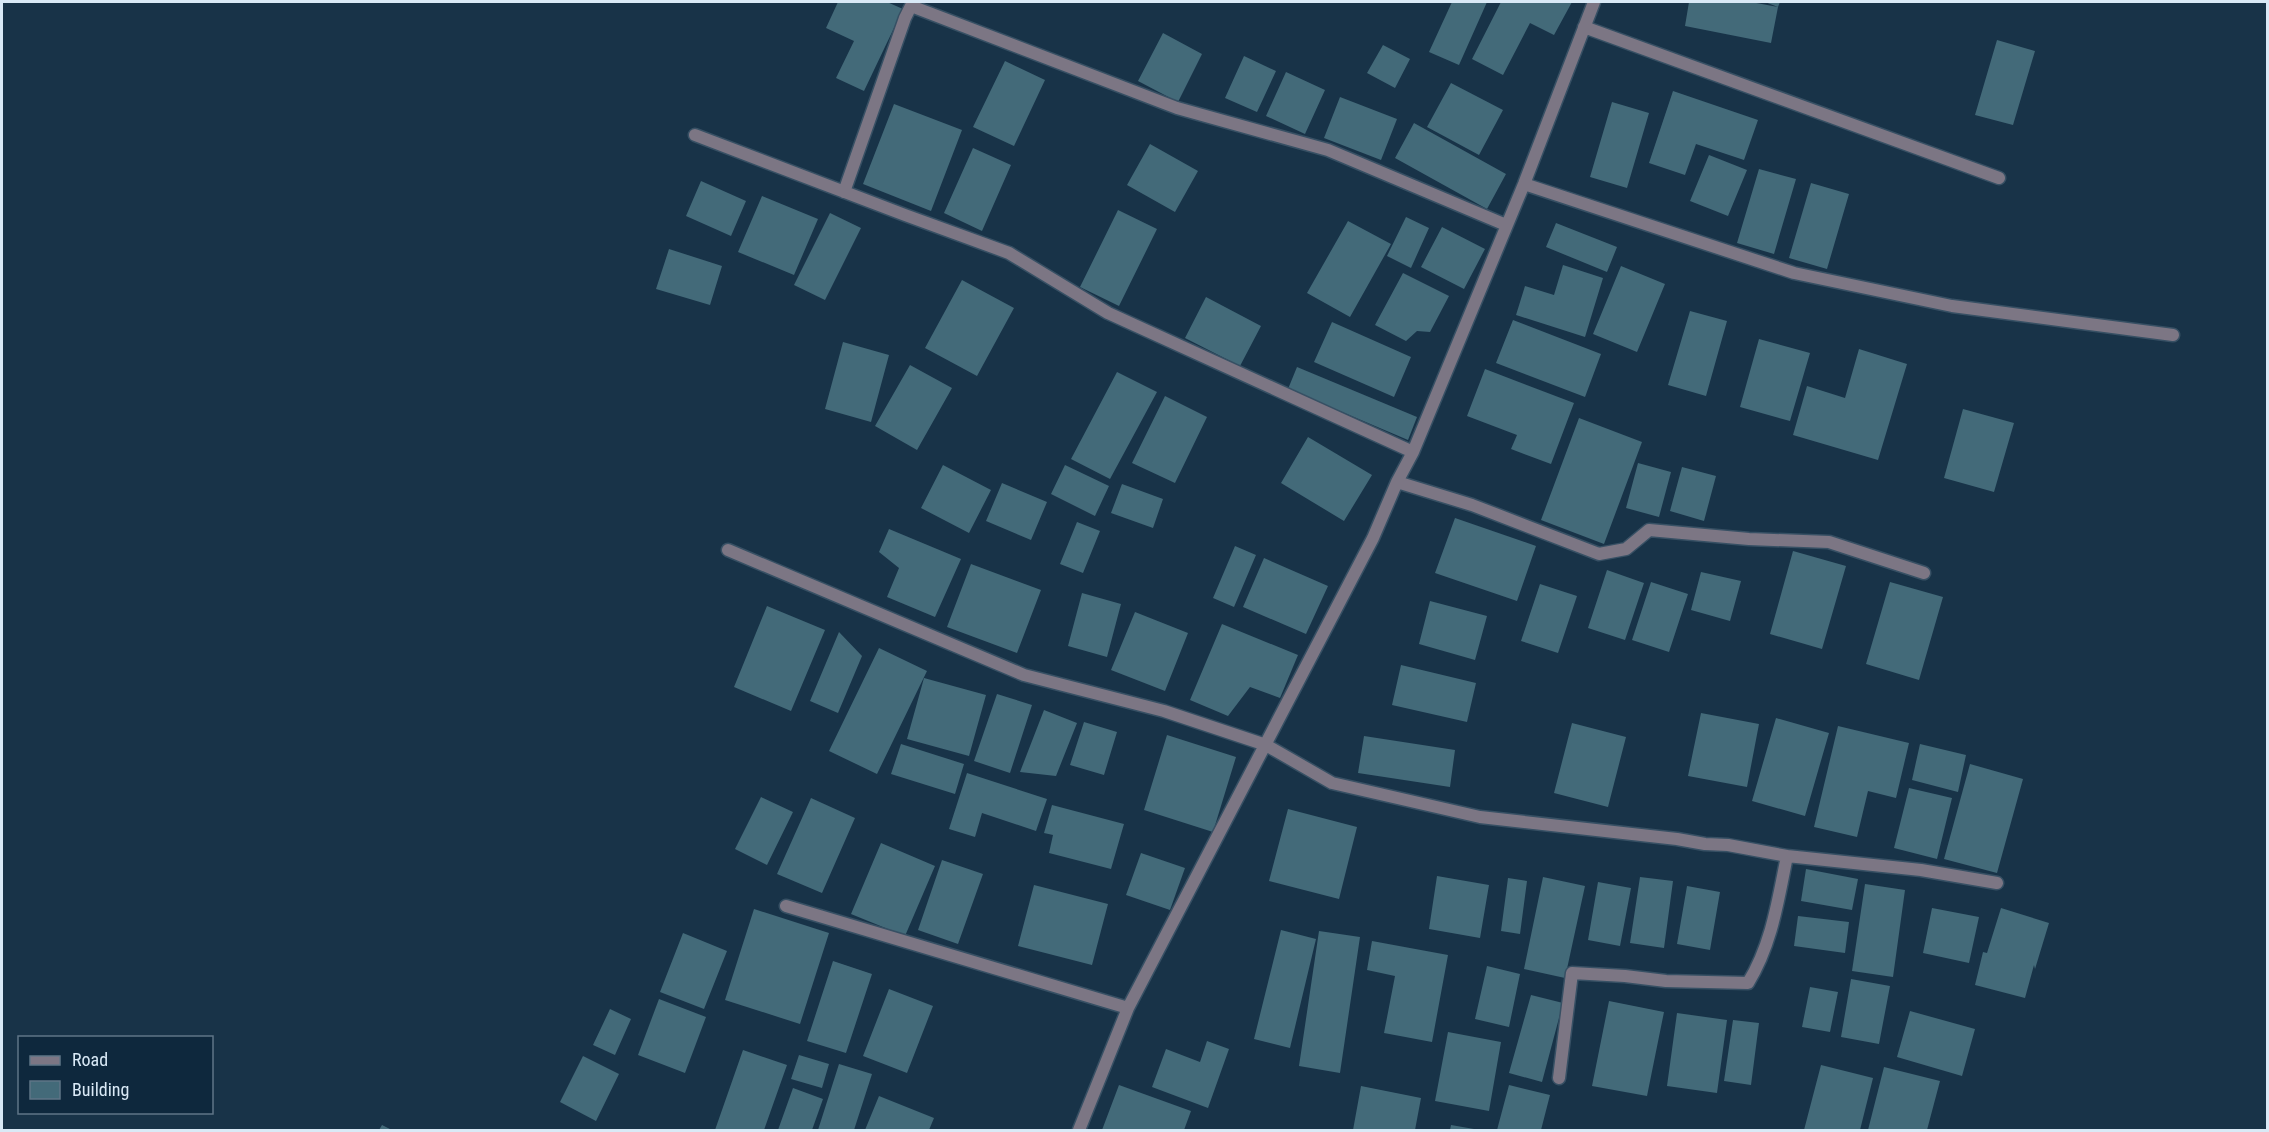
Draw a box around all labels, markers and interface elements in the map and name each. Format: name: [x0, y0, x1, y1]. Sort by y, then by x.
legend: [18, 1036, 213, 1114]
text: Road: [72, 1049, 108, 1070]
text: Building: [72, 1079, 129, 1100]

